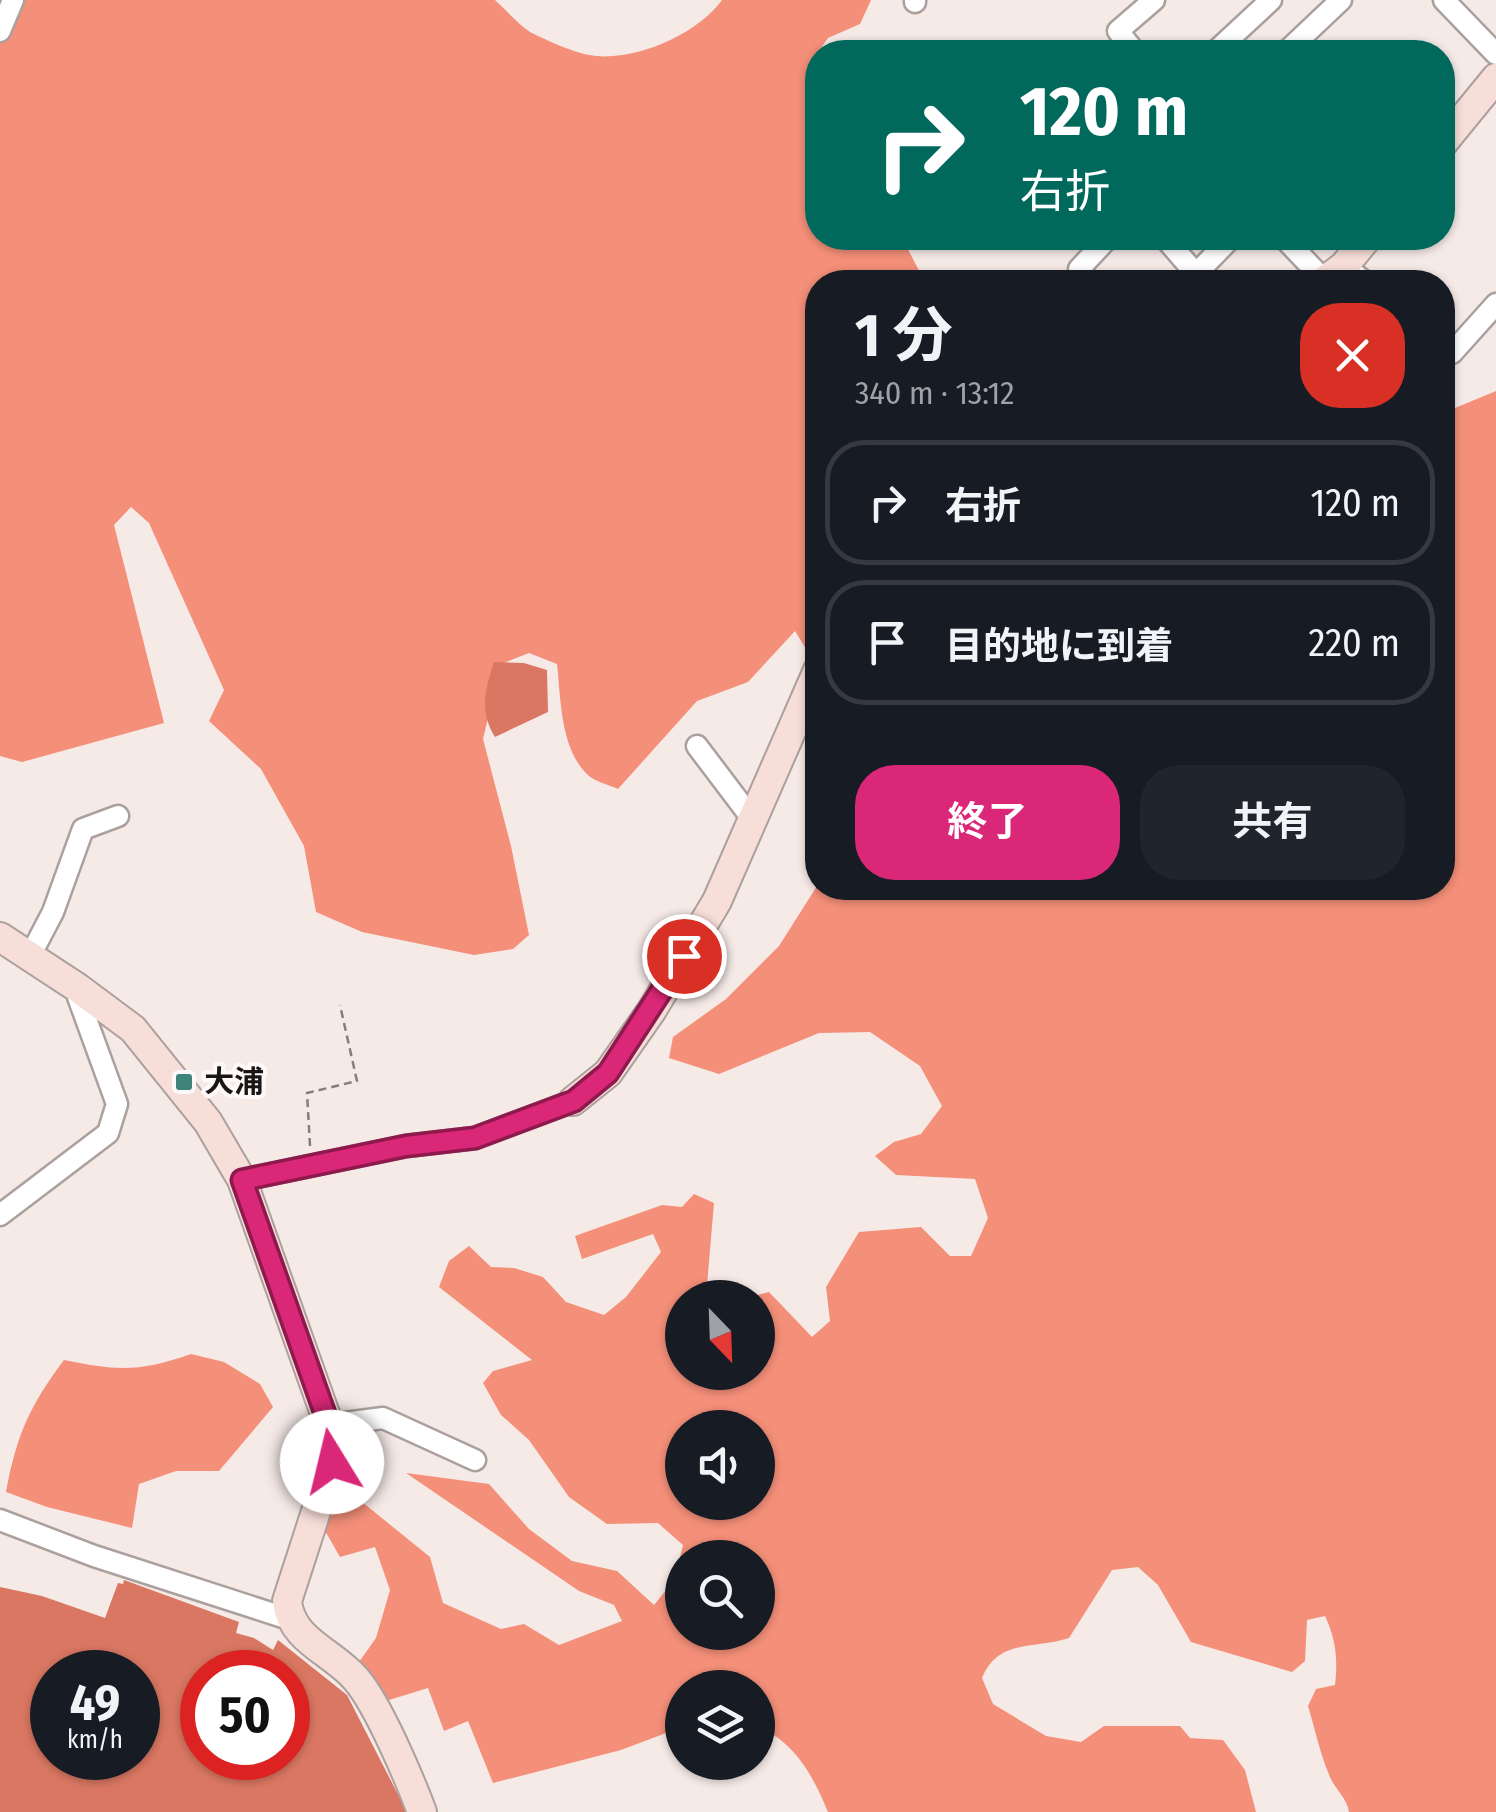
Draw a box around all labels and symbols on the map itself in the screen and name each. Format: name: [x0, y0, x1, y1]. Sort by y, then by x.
pin: [642, 914, 727, 999]
place label: 大浦: [204, 1064, 264, 1100]
marker: 大浦: [173, 1071, 195, 1093]
north arrow: [665, 1280, 775, 1390]
position arrow: [280, 1410, 384, 1514]
speed limit sign: 50: [180, 1650, 310, 1780]

